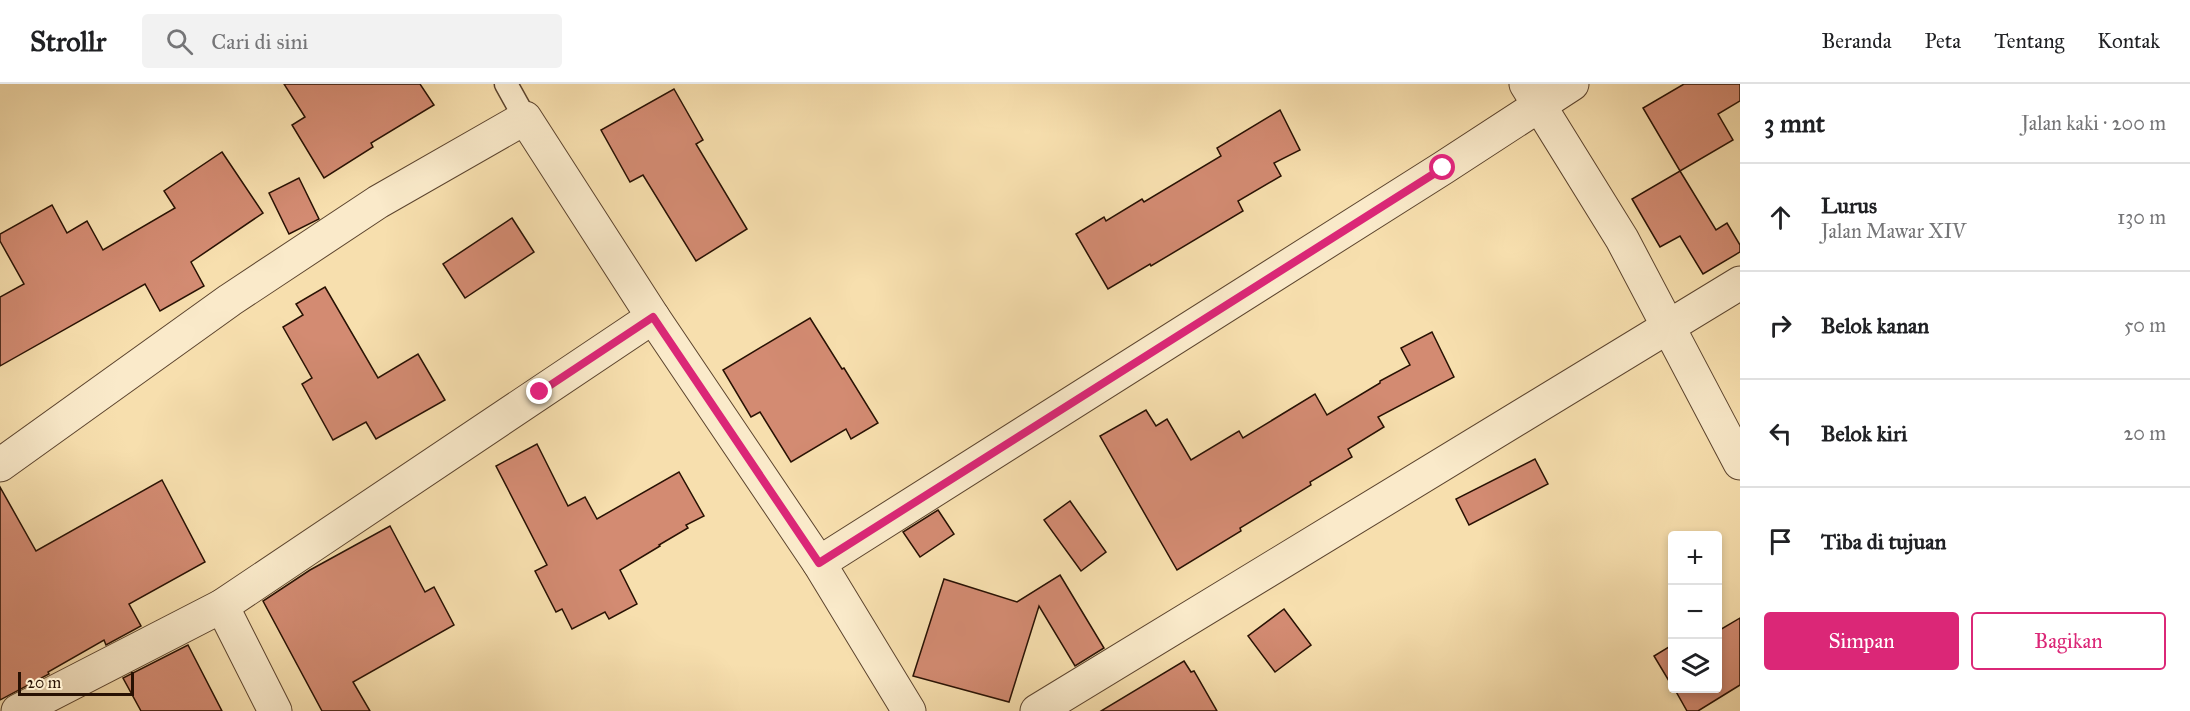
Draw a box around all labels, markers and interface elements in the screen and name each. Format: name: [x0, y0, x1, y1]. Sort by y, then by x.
search box: [142, 14, 562, 68]
text: Strollr: [30, 24, 106, 59]
icon: search: [163, 25, 196, 58]
text: Cari di sini: [211, 28, 308, 55]
text: Beranda: [1821, 28, 1892, 54]
text: Peta: [1925, 28, 1961, 54]
text: Tentang: [1994, 28, 2064, 54]
text: Kontak: [2097, 28, 2160, 54]
text: 3 mnt: [1764, 107, 1825, 139]
text: Jalan kaki · 200 m: [2021, 111, 2166, 135]
route start: [1429, 154, 1455, 180]
text: Lurus: [1821, 192, 1877, 219]
icon: ahead: [1764, 201, 1797, 234]
text: 130 m: [2117, 205, 2166, 229]
text: Jalan Mawar XIV: [1821, 219, 1966, 243]
icon: right: [1764, 309, 1797, 342]
text: Belok kanan: [1821, 312, 1929, 339]
text: 50 m: [2124, 313, 2166, 337]
route end: [526, 378, 552, 404]
icon: left: [1764, 417, 1797, 450]
text: Belok kiri: [1821, 420, 1907, 447]
text: 20 m: [2123, 421, 2166, 445]
icon: arrive: [1764, 525, 1797, 558]
text: Tiba di tujuan: [1821, 528, 1946, 555]
map controls: [1668, 531, 1722, 693]
button: +: [1668, 531, 1722, 585]
button: −: [1668, 585, 1722, 639]
button: Simpan: [1764, 612, 1959, 670]
button: Bagikan: [1971, 612, 2166, 670]
button: layers: [1668, 639, 1722, 693]
scale bar: [18, 669, 134, 696]
text: 20 m: [27, 673, 61, 692]

